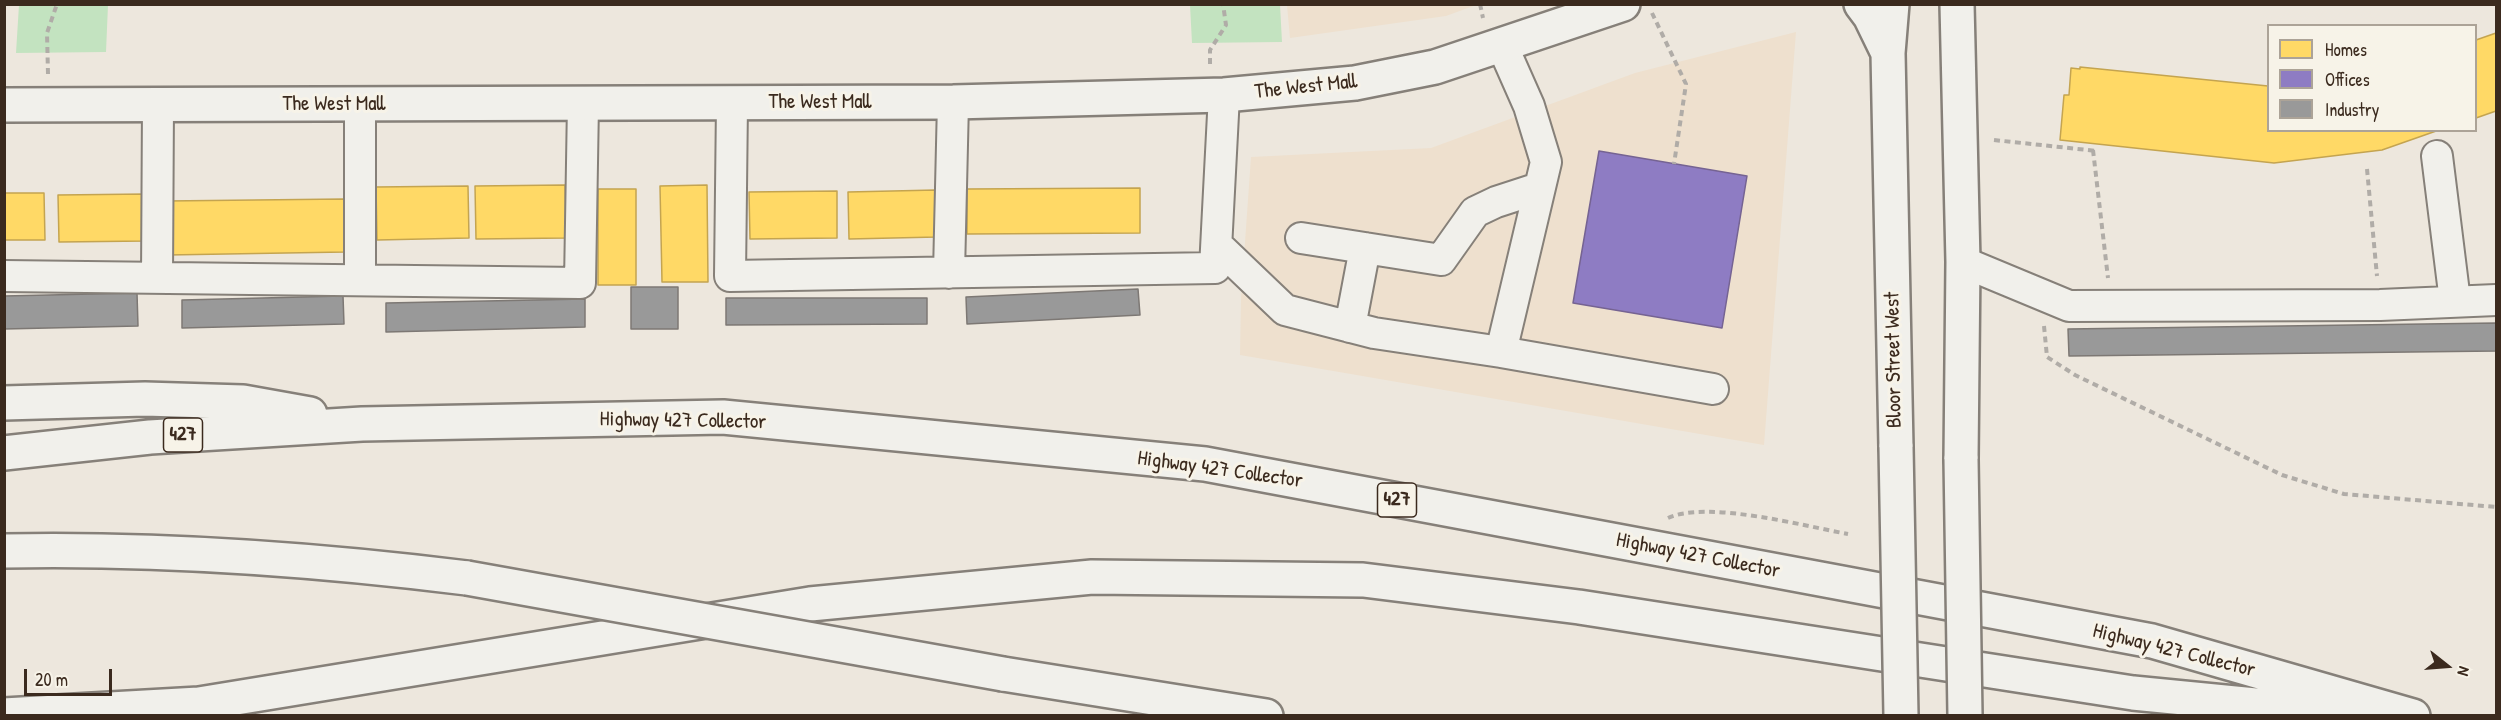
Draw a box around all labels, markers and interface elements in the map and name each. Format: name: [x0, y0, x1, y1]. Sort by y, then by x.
legend: [2267, 24, 2477, 132]
text: Homes: [2325, 37, 2367, 62]
text: Offices: [2325, 67, 2370, 92]
street label: The West Mall: [1253, 69, 1359, 105]
street label: The West Mall: [768, 89, 872, 115]
street label: The West Mall: [282, 91, 386, 117]
text: Industry: [2325, 97, 2379, 122]
street label: Bloor Street West: [1880, 292, 1908, 428]
street label: Highway 427 Collector: [599, 407, 767, 435]
road number: 427: [164, 418, 202, 452]
street label: Highway 427 Collector: [1136, 446, 1304, 494]
road number: 427: [1378, 483, 1416, 517]
street label: Highway 427 Collector: [1614, 528, 1782, 584]
street label: Highway 427 Collector: [2090, 619, 2258, 683]
north arrow: [2417, 636, 2477, 696]
scale bar: [27, 657, 116, 695]
text: N: [2452, 664, 2476, 679]
text: 20 m: [35, 667, 68, 692]

